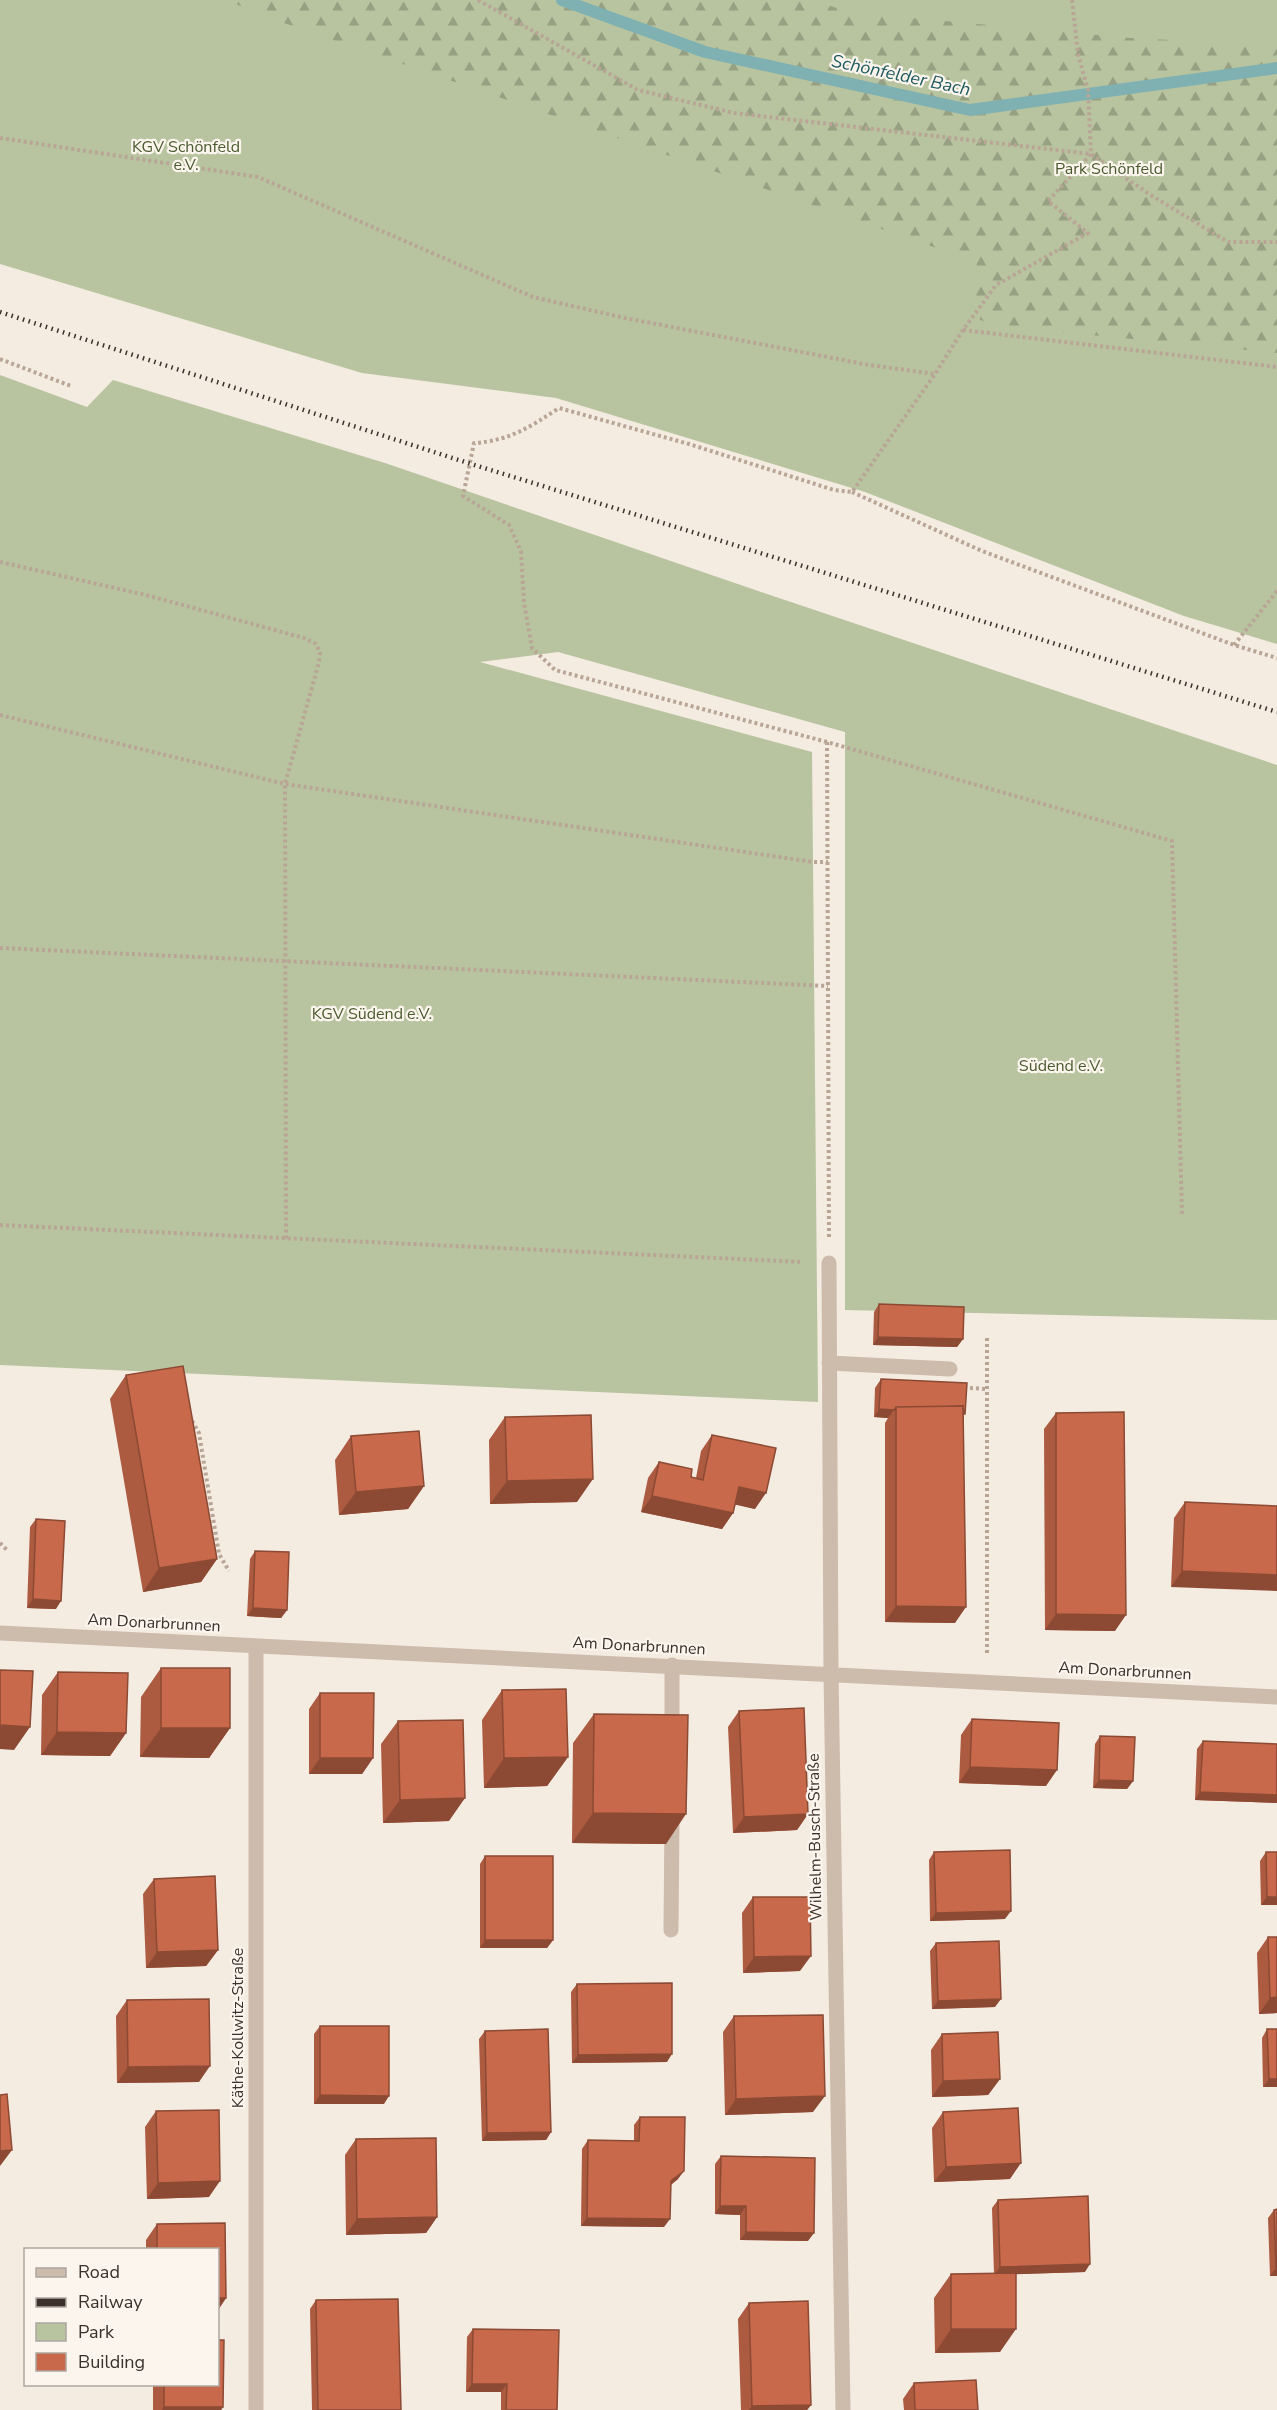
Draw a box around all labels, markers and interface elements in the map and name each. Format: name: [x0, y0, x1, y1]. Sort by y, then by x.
water label: Schönfelder Bach: [829, 49, 973, 101]
park label: KGV Schönfeld e.V.: [132, 136, 240, 176]
park label: Park Schönfeld: [1055, 158, 1163, 180]
park label: KGV Südend e.V.: [312, 1003, 432, 1025]
park label: Südend e.V.: [1019, 1055, 1103, 1077]
street label: Am Donarbrunnen: [87, 1609, 221, 1637]
street label: Am Donarbrunnen: [572, 1632, 706, 1660]
street label: Am Donarbrunnen: [1058, 1657, 1192, 1685]
street label: Wilhelm-Busch-Straße: [803, 1753, 827, 1921]
street label: Käthe-Kollwitz-Straße: [227, 1948, 249, 2108]
legend: [24, 2248, 219, 2386]
text: Road: [78, 2260, 120, 2284]
text: Railway: [78, 2290, 143, 2314]
text: Park: [78, 2320, 115, 2344]
text: Building: [78, 2350, 145, 2374]

